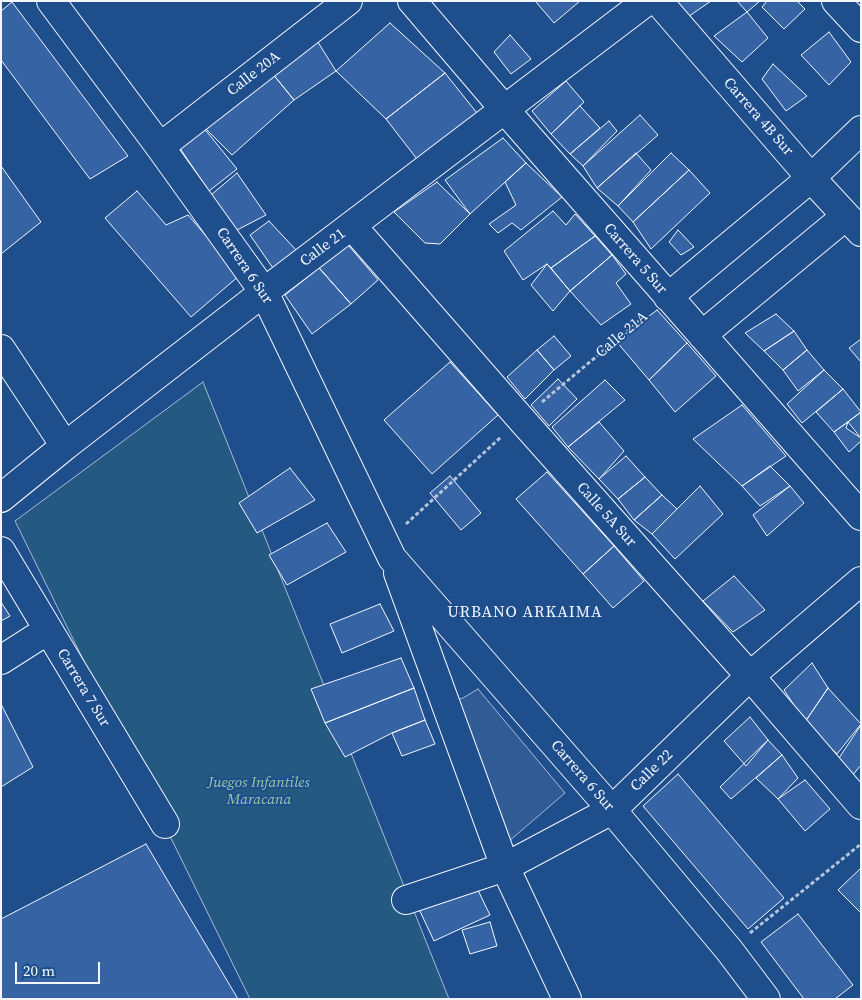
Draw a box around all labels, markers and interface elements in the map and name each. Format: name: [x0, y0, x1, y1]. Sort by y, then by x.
street label: Calle 20A: [224, 48, 284, 100]
street label: Carrera 4B Sur: [719, 74, 797, 160]
street label: Carrera 5 Sur: [599, 220, 671, 298]
street label: Carrera 6 Sur: [212, 224, 276, 308]
street label: Calle 21: [297, 225, 349, 271]
street label: Calle 21A: [592, 308, 652, 362]
street label: Calle 5A Sur: [572, 479, 640, 551]
district label: URBANO ARKAIMA: [446, 603, 604, 623]
street label: Carrera 7 Sur: [53, 646, 113, 730]
street label: Carrera 6 Sur: [546, 737, 618, 815]
street label: Calle 22: [627, 746, 677, 796]
park label: Juegos Infantiles Maracana: [208, 774, 310, 809]
scale bar: [18, 952, 102, 984]
text: 20 m: [23, 960, 55, 981]

